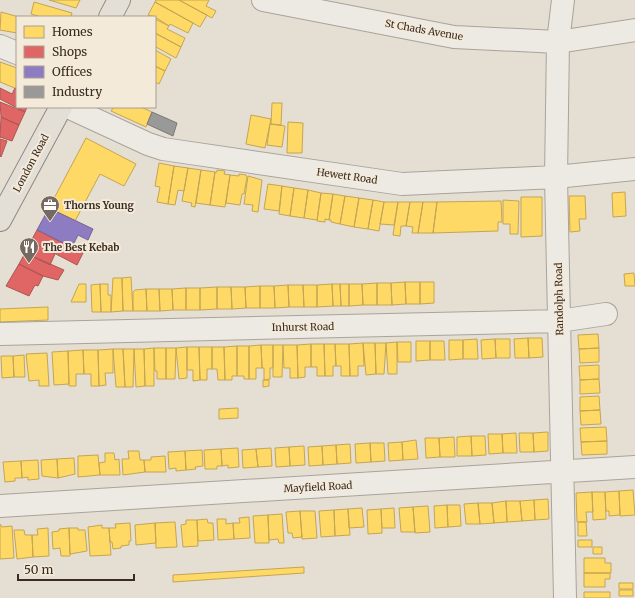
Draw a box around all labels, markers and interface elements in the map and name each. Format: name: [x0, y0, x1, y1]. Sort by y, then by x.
legend: [16, 16, 156, 108]
street label: St Chads Avenue: [384, 17, 464, 43]
text: Homes: [52, 24, 93, 39]
text: Shops: [52, 44, 87, 59]
text: Offices: [52, 64, 92, 79]
text: Industry: [52, 84, 102, 99]
street label: London Road: [10, 132, 52, 194]
street label: Hewett Road: [316, 165, 378, 187]
office icon: Thorns Young: [39, 194, 61, 222]
place label: Thorns Young: [64, 199, 135, 212]
restaurant icon: The Best Kebab: [18, 236, 40, 264]
place label: The Best Kebab: [43, 241, 119, 254]
street label: Randolph Road: [552, 262, 566, 336]
street label: Inhurst Road: [272, 320, 334, 334]
street label: Mayfield Road: [283, 479, 353, 495]
scale bar: [18, 556, 134, 582]
text: 50 m: [24, 562, 53, 577]

